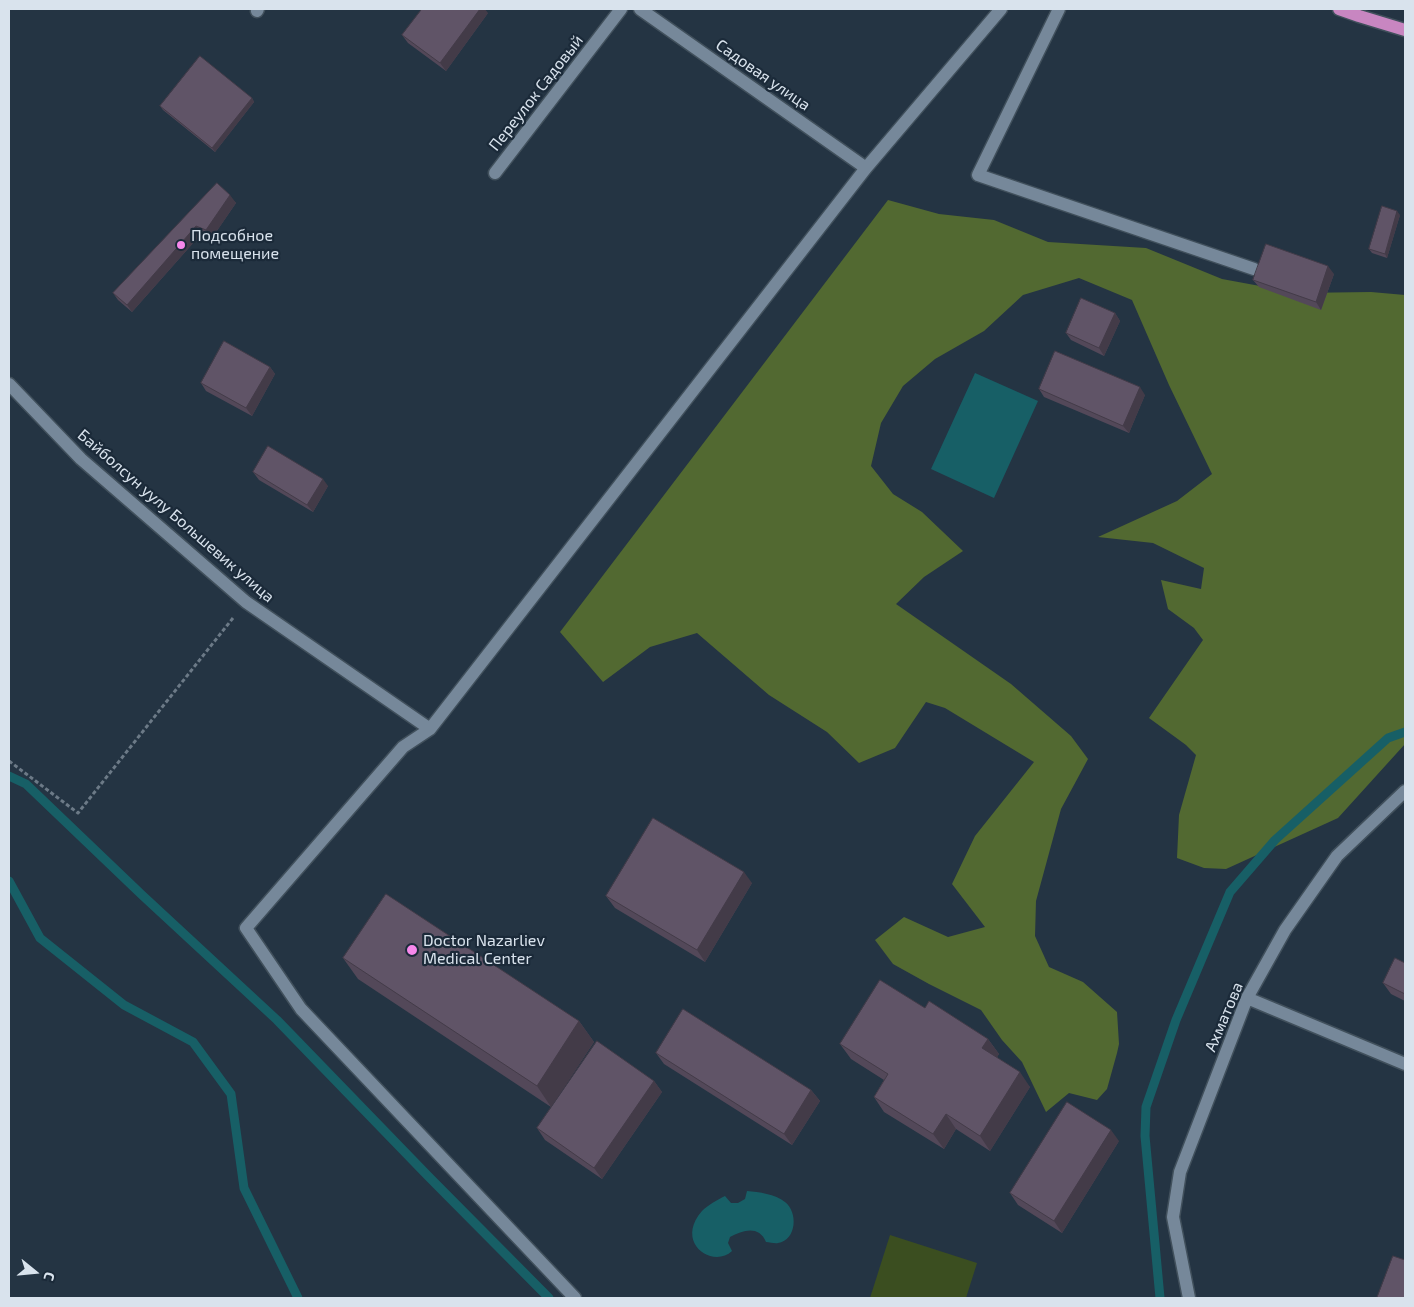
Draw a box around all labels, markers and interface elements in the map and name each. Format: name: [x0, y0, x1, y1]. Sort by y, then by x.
street label: Переулок Садовый: [485, 31, 587, 155]
street label: Садовая улица: [712, 35, 814, 115]
place label: Подсобное помещение: [191, 226, 279, 264]
marker: Подсобное помещение: [175, 239, 187, 251]
street label: Байболсун уулу Большевик улица: [74, 425, 278, 607]
place label: Doctor Nazarliev Medical Center: [423, 931, 545, 969]
marker: Doctor Nazarliev Medical Center: [405, 943, 419, 957]
street label: Ахматова: [1201, 979, 1247, 1055]
north arrow: [10, 1247, 60, 1297]
text: С: [40, 1270, 59, 1283]

